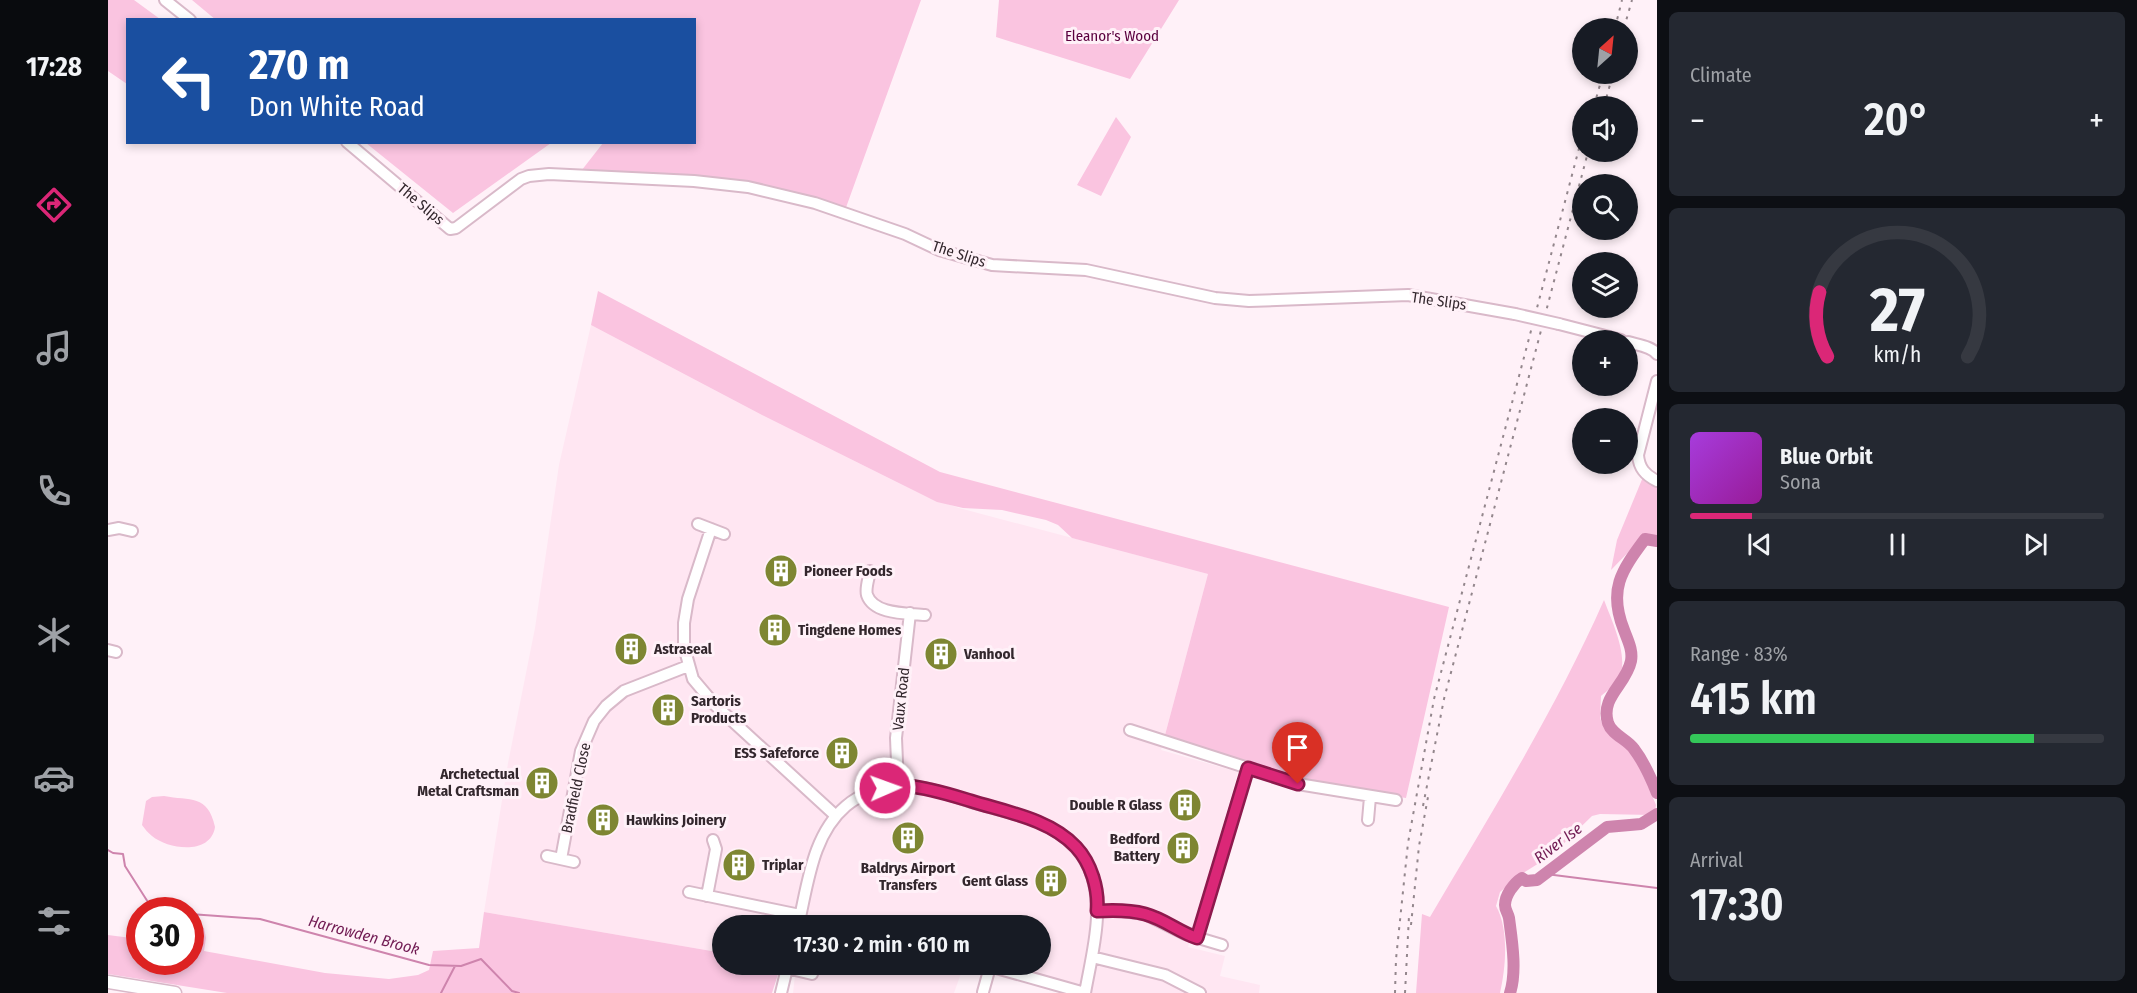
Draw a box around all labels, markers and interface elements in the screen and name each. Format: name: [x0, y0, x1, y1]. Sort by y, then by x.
north arrow: [1572, 18, 1638, 84]
map controls: [1572, 18, 1638, 474]
park label: Eleanor's Wood: [1065, 27, 1159, 45]
text: 270 m: [249, 40, 349, 90]
icon: left: [150, 42, 228, 120]
text: 17:28: [26, 51, 82, 83]
text: Climate: [1690, 63, 1752, 87]
text: Don White Road: [249, 91, 425, 123]
text: 20°: [1864, 93, 1930, 147]
button: sound: [1572, 96, 1638, 162]
text: −: [1690, 101, 1705, 141]
text: +: [2089, 101, 2104, 141]
button: search: [1572, 174, 1638, 240]
street label: The Slips: [394, 179, 448, 229]
icon: directions: [33, 184, 75, 226]
street label: The Slips: [930, 237, 988, 271]
button: layers: [1572, 252, 1638, 318]
text: 27: [1868, 273, 1925, 348]
street label: The Slips: [1410, 288, 1468, 314]
icon: music: [33, 327, 75, 369]
button: +: [1572, 330, 1638, 396]
text: km/h: [1873, 343, 1921, 369]
button: −: [1572, 408, 1638, 474]
text: Blue Orbit: [1780, 443, 1873, 470]
icon: phone: [33, 470, 75, 512]
text: Sona: [1780, 470, 1821, 494]
icon: previous: [1743, 528, 1776, 561]
icon: pause: [1881, 528, 1914, 561]
icon: next: [2019, 528, 2052, 561]
building icon: Pioneer Foods: [763, 553, 799, 589]
place label: Pioneer Foods: [804, 562, 893, 580]
building icon: Tingdene Homes: [757, 612, 793, 648]
icon: climate: [33, 614, 75, 656]
place label: Tingdene Homes: [798, 621, 902, 639]
building icon: Astraseal: [613, 631, 649, 667]
building icon: Vanhool: [923, 636, 959, 672]
place label: Astraseal: [653, 640, 713, 658]
text: Range · 83%: [1690, 642, 1788, 666]
place label: Vanhool: [963, 645, 1015, 663]
street label: Vaux Road: [889, 667, 913, 731]
text: 415 km: [1690, 672, 1817, 726]
building icon: Sartoris Products: [650, 692, 686, 728]
place label: Sartoris Products: [691, 692, 747, 727]
pin: [1272, 722, 1323, 784]
icon: arrive: [1281, 731, 1314, 764]
building icon: ESS Safeforce: [824, 735, 860, 771]
street label: Bradfield Close: [558, 741, 594, 835]
place label: ESS Safeforce: [734, 744, 819, 762]
position arrow: [853, 756, 917, 820]
icon: car: [33, 757, 75, 799]
place label: Archetectual Metal Craftsman: [417, 765, 520, 800]
building icon: Archetectual Metal Craftsman: [524, 765, 560, 801]
building icon: Double R Glass: [1167, 787, 1203, 823]
place label: Double R Glass: [1070, 796, 1162, 814]
building icon: Hawkins Joinery: [585, 802, 621, 838]
place label: Hawkins Joinery: [626, 811, 727, 829]
water label: River Ise: [1530, 819, 1586, 867]
building icon: Baldrys Airport Transfers: [890, 820, 926, 856]
place label: Bedford Battery: [1110, 830, 1161, 865]
building icon: Bedford Battery: [1165, 830, 1201, 866]
building icon: Triplar: [721, 847, 757, 883]
text: Arrival: [1690, 848, 1743, 872]
place label: Triplar: [762, 856, 804, 874]
place label: Baldrys Airport Transfers: [861, 859, 956, 894]
building icon: Gent Glass: [1033, 863, 1069, 899]
place label: Gent Glass: [962, 872, 1028, 890]
text: 17:30: [1690, 878, 1784, 932]
speed limit sign: 30: [126, 897, 204, 975]
icon: filters: [33, 900, 75, 942]
water label: Harrowden Brook: [306, 911, 422, 959]
text: 17:30 · 2 min · 610 m: [793, 931, 970, 958]

